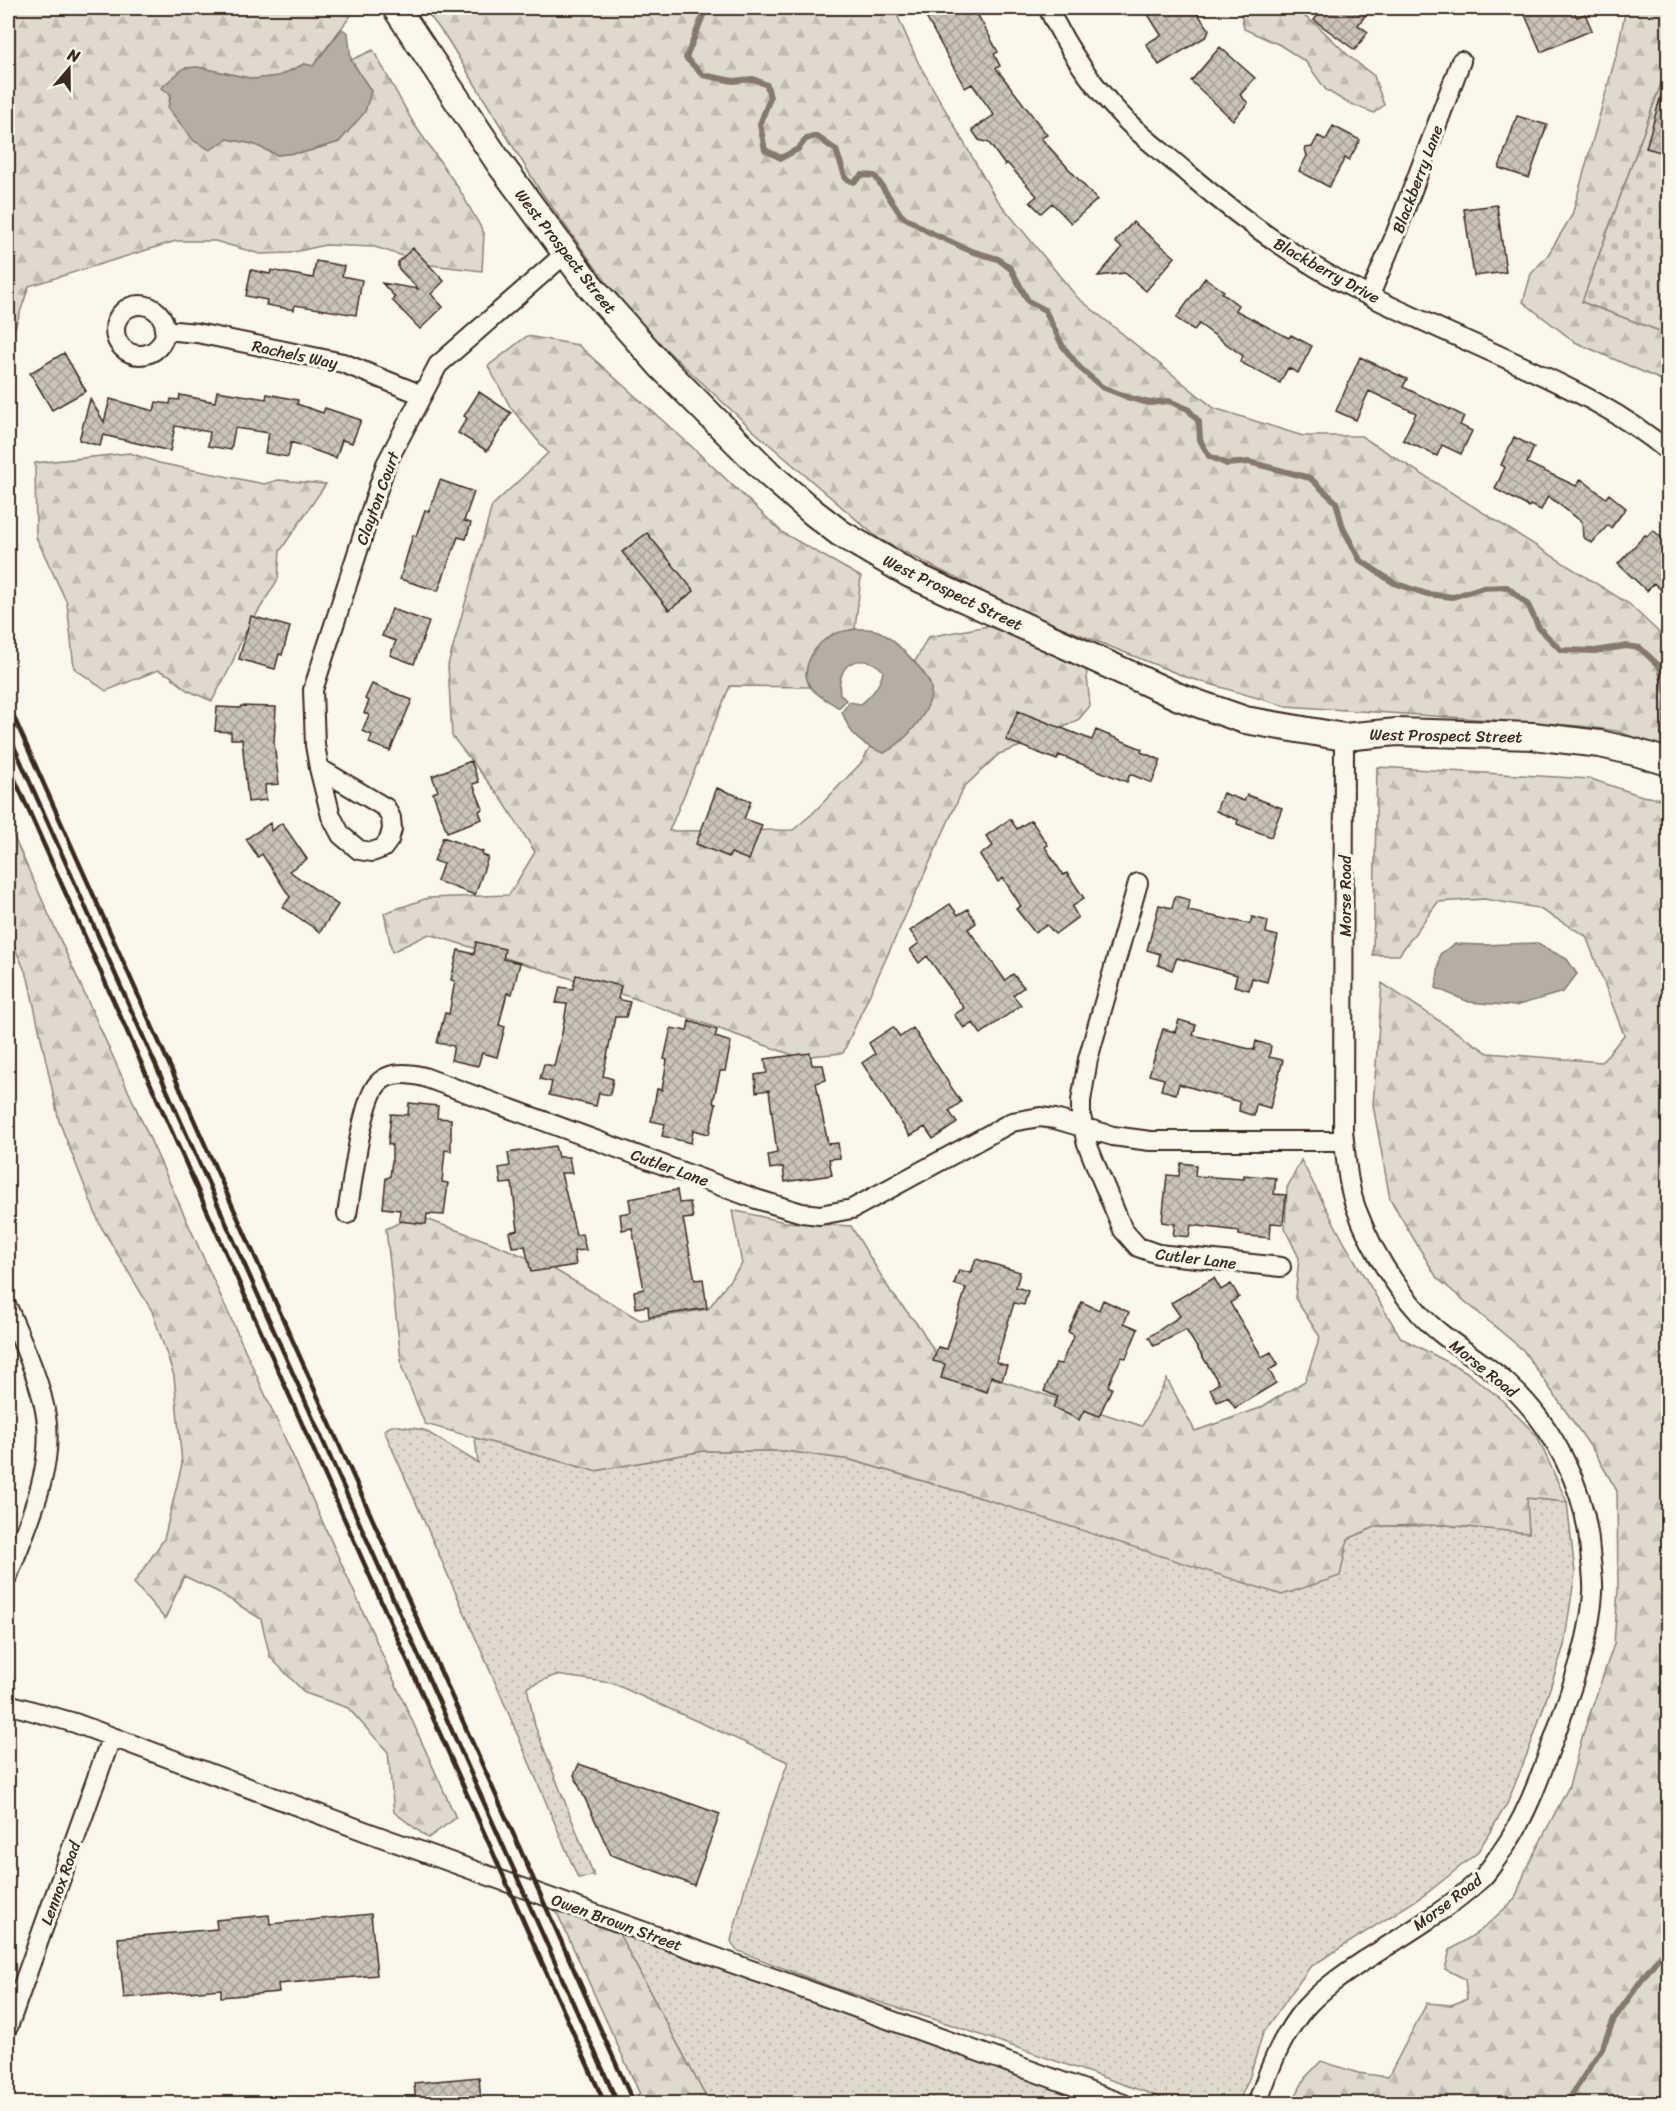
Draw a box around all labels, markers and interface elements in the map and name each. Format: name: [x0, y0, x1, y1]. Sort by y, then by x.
north arrow: [39, 39, 99, 99]
text: N: [63, 40, 85, 71]
street label: Blackberry Lane: [1383, 121, 1451, 238]
street label: West Prospect Street: [507, 182, 624, 320]
street label: Blackberry Drive: [1268, 229, 1385, 312]
street label: Rachels Way: [249, 331, 341, 378]
street label: Clayton Court: [347, 447, 408, 549]
street label: West Prospect Street: [878, 546, 1028, 639]
street label: West Prospect Street: [1369, 720, 1523, 751]
street label: Morse Road: [1331, 854, 1360, 937]
street label: Cutler Lane: [627, 1140, 713, 1195]
street label: Cutler Lane: [1154, 1239, 1238, 1278]
street label: Morse Road: [1443, 1331, 1526, 1406]
street label: Lennox Road: [32, 1836, 90, 1929]
street label: Morse Road: [1406, 1865, 1490, 1939]
street label: Owen Brown Street: [547, 1885, 686, 1960]

